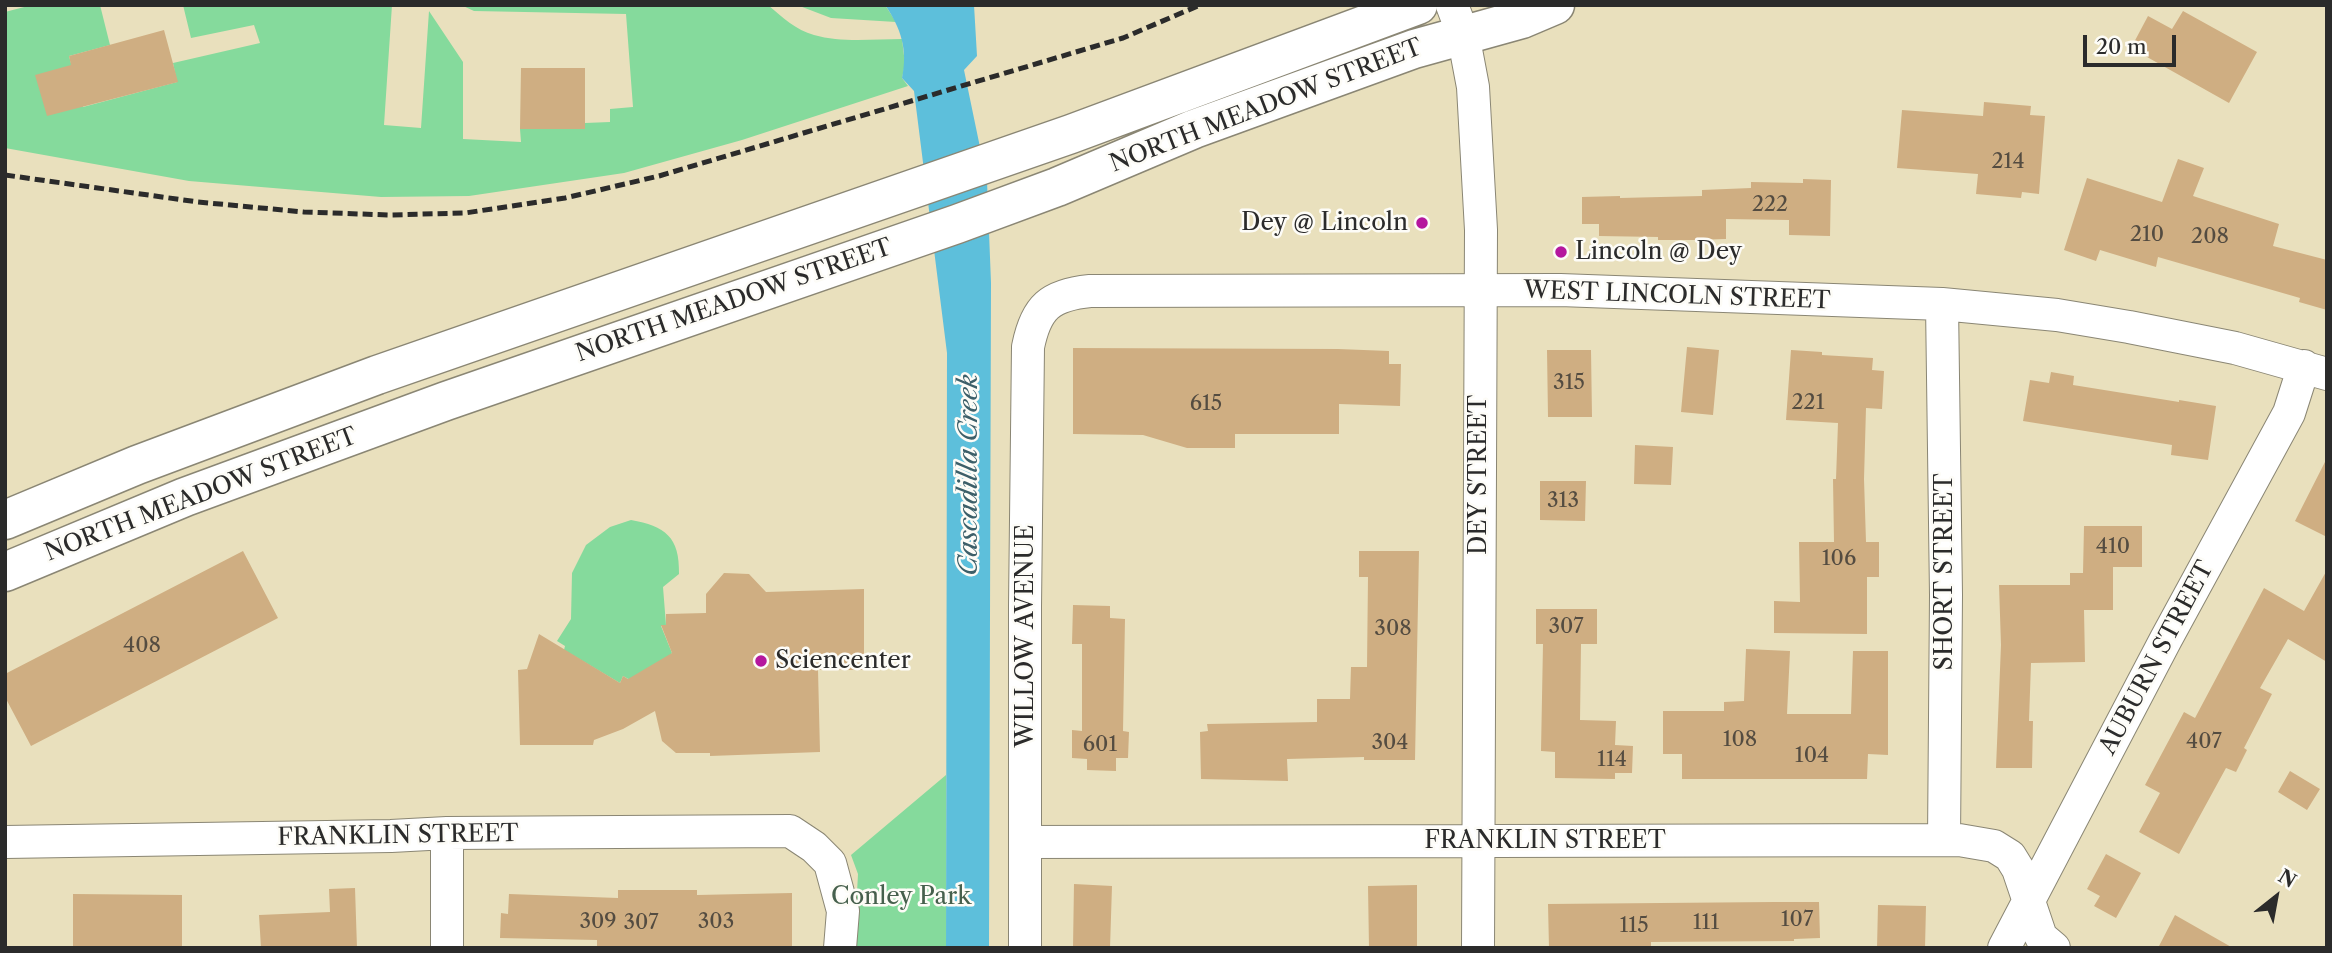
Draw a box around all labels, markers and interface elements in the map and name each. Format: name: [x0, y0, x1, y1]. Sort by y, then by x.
scale bar: [2087, 21, 2180, 65]
street label: NORTH MEADOW STREET: [1106, 33, 1426, 179]
text: 20 m: [2096, 34, 2147, 59]
house number: 214: [1991, 149, 2025, 175]
house number: 222: [1752, 192, 1788, 218]
place label: Dey @ Lincoln: [1241, 209, 1408, 237]
marker: Dey @ Lincoln: [1414, 215, 1430, 231]
house number: 210: [2130, 222, 2164, 248]
house number: 208: [2191, 224, 2229, 250]
street label: NORTH MEADOW STREET: [572, 233, 896, 369]
place label: Lincoln @ Dey: [1575, 238, 1742, 266]
marker: Lincoln @ Dey: [1553, 244, 1569, 260]
street label: WEST LINCOLN STREET: [1523, 276, 1831, 316]
house number: 315: [1553, 370, 1585, 396]
water label: Cascadilla Creek: [953, 374, 985, 576]
house number: 221: [1792, 390, 1824, 416]
house number: 615: [1190, 391, 1222, 417]
street label: DEY STREET: [1465, 395, 1493, 555]
street label: NORTH MEADOW STREET: [41, 422, 361, 568]
street label: SHORT STREET: [1931, 474, 1959, 670]
house number: 313: [1547, 488, 1579, 514]
street label: WILLOW AVENUE: [1012, 524, 1040, 748]
house number: 410: [2096, 534, 2130, 560]
house number: 106: [1822, 546, 1856, 572]
street label: AUBURN STREET: [2094, 556, 2220, 760]
house number: 307: [1548, 614, 1584, 640]
house number: 308: [1374, 616, 1412, 642]
house number: 408: [123, 633, 161, 659]
place label: Sciencenter: [775, 647, 911, 675]
marker: Sciencenter: [753, 653, 769, 669]
house number: 108: [1723, 727, 1757, 753]
house number: 407: [2186, 729, 2222, 755]
house number: 304: [1371, 730, 1409, 756]
house number: 601: [1083, 732, 1117, 758]
house number: 104: [1795, 743, 1829, 769]
house number: 114: [1597, 747, 1627, 773]
street label: FRANKLIN STREET: [277, 819, 519, 853]
street label: FRANKLIN STREET: [1424, 827, 1666, 855]
north arrow: [2241, 862, 2311, 932]
text: N: [2274, 864, 2300, 893]
park label: Conley Park: [831, 883, 971, 911]
house number: 107: [1781, 907, 1813, 933]
house number: 309: [579, 909, 617, 935]
house number: 303: [698, 909, 734, 935]
house number: 307: [623, 910, 659, 936]
house number: 111: [1693, 910, 1719, 936]
house number: 115: [1619, 913, 1649, 939]

